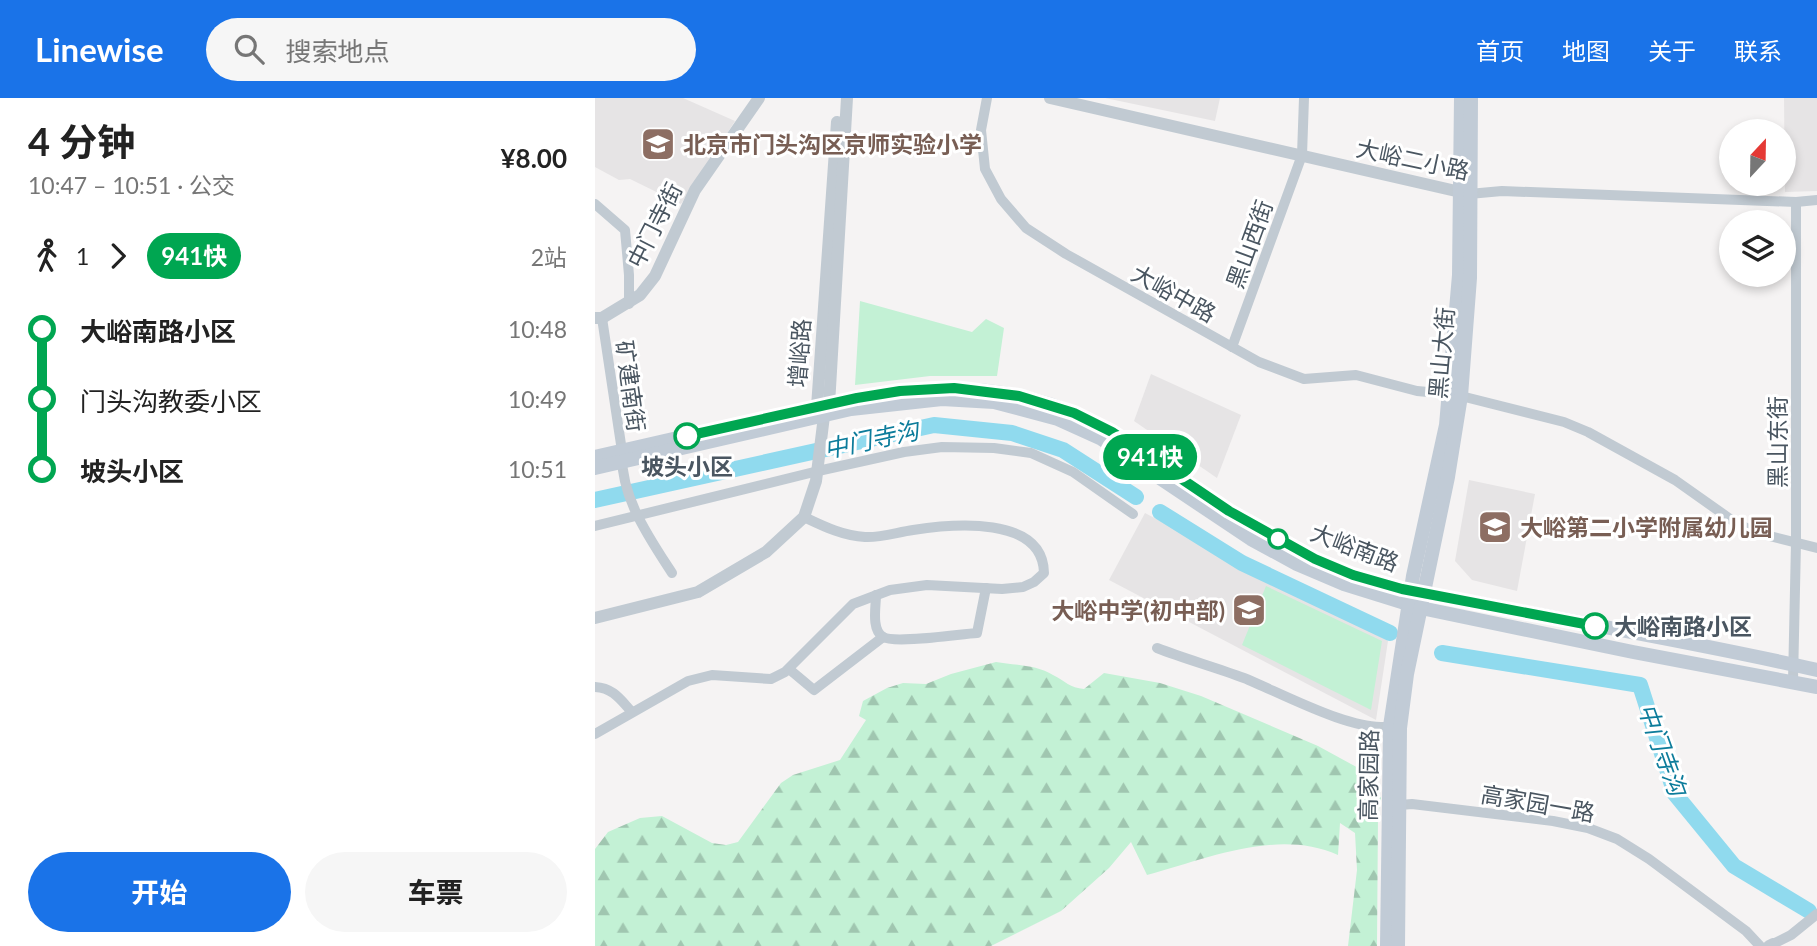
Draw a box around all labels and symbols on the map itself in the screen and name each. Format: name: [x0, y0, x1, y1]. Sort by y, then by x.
north arrow: [1719, 119, 1795, 196]
school or university icon: 北京市门头沟区京师实验小学: [639, 125, 677, 163]
place label: 北京市门头沟区京师实验小学: [683, 130, 982, 158]
street label: 大峪二小路: [1354, 133, 1472, 185]
street label: 中门寺街: [621, 178, 687, 272]
street label: 黑山西街: [1220, 196, 1278, 292]
street label: 大峪中路: [1127, 258, 1221, 328]
street label: 黑山大街: [1423, 306, 1459, 400]
street label: 增峪路: [783, 318, 815, 388]
street label: 矿建南街: [611, 338, 651, 434]
street label: 黑山东街: [1763, 396, 1791, 488]
water label: 中门寺沟: [821, 414, 924, 463]
marker: 坡头小区: [674, 423, 700, 449]
line badge: 941快: [1101, 434, 1199, 480]
place label: 坡头小区: [641, 452, 733, 480]
school or university icon: 大峪第二小学附属幼儿园: [1476, 508, 1514, 546]
place label: 大峪第二小学附属幼儿园: [1520, 513, 1773, 541]
street label: 大峪南路: [1307, 517, 1403, 577]
unlabelled marker: [1268, 529, 1288, 549]
school or university icon: 大峪中学(初中部): [1230, 591, 1268, 629]
place label: 大峪中学(初中部): [1051, 596, 1225, 624]
place label: 大峪南路小区: [1614, 612, 1752, 640]
marker: 大峪南路小区: [1582, 613, 1608, 639]
water label: 中门寺沟: [1633, 699, 1694, 802]
street label: 高家园路: [1353, 729, 1383, 821]
street label: 高家园一路: [1479, 779, 1597, 827]

